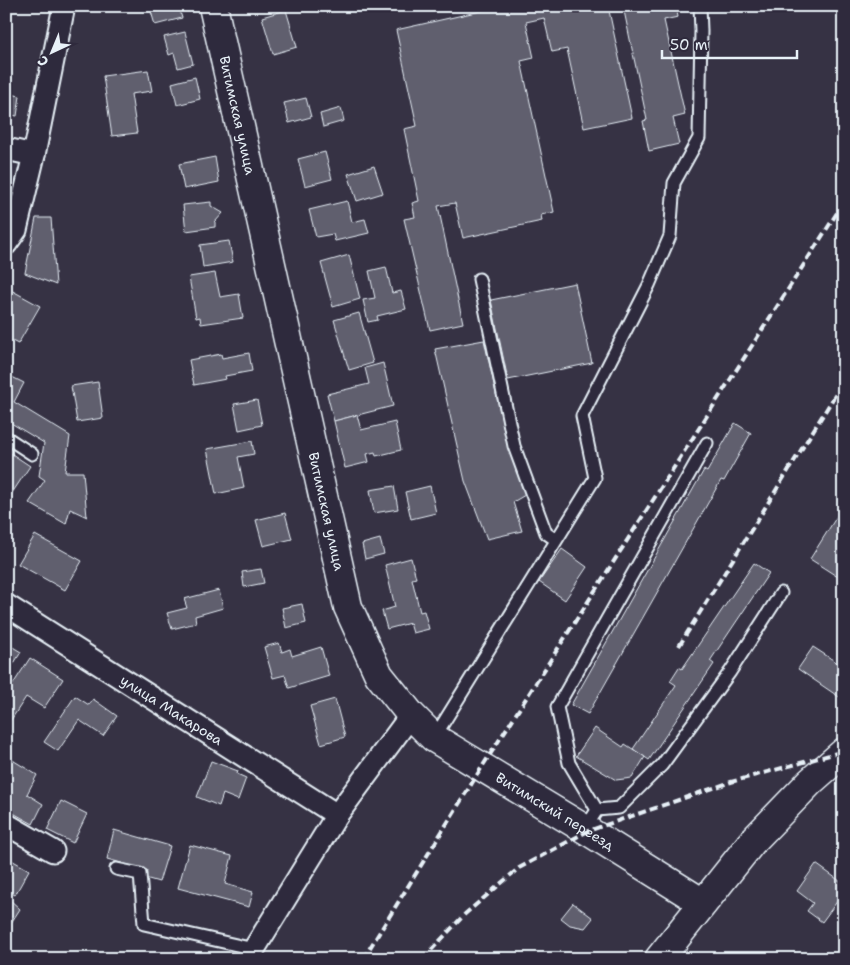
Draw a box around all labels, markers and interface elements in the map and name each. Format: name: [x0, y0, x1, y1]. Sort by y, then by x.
north arrow: [28, 28, 78, 78]
scale bar: [662, 28, 798, 60]
text: 50 m: [670, 35, 708, 55]
text: С: [34, 52, 52, 71]
street label: Витимская улица: [215, 54, 260, 177]
street label: Витимская улица: [304, 450, 349, 573]
street label: улица Макарова: [117, 671, 226, 749]
street label: Витимский переезд: [492, 768, 618, 854]

